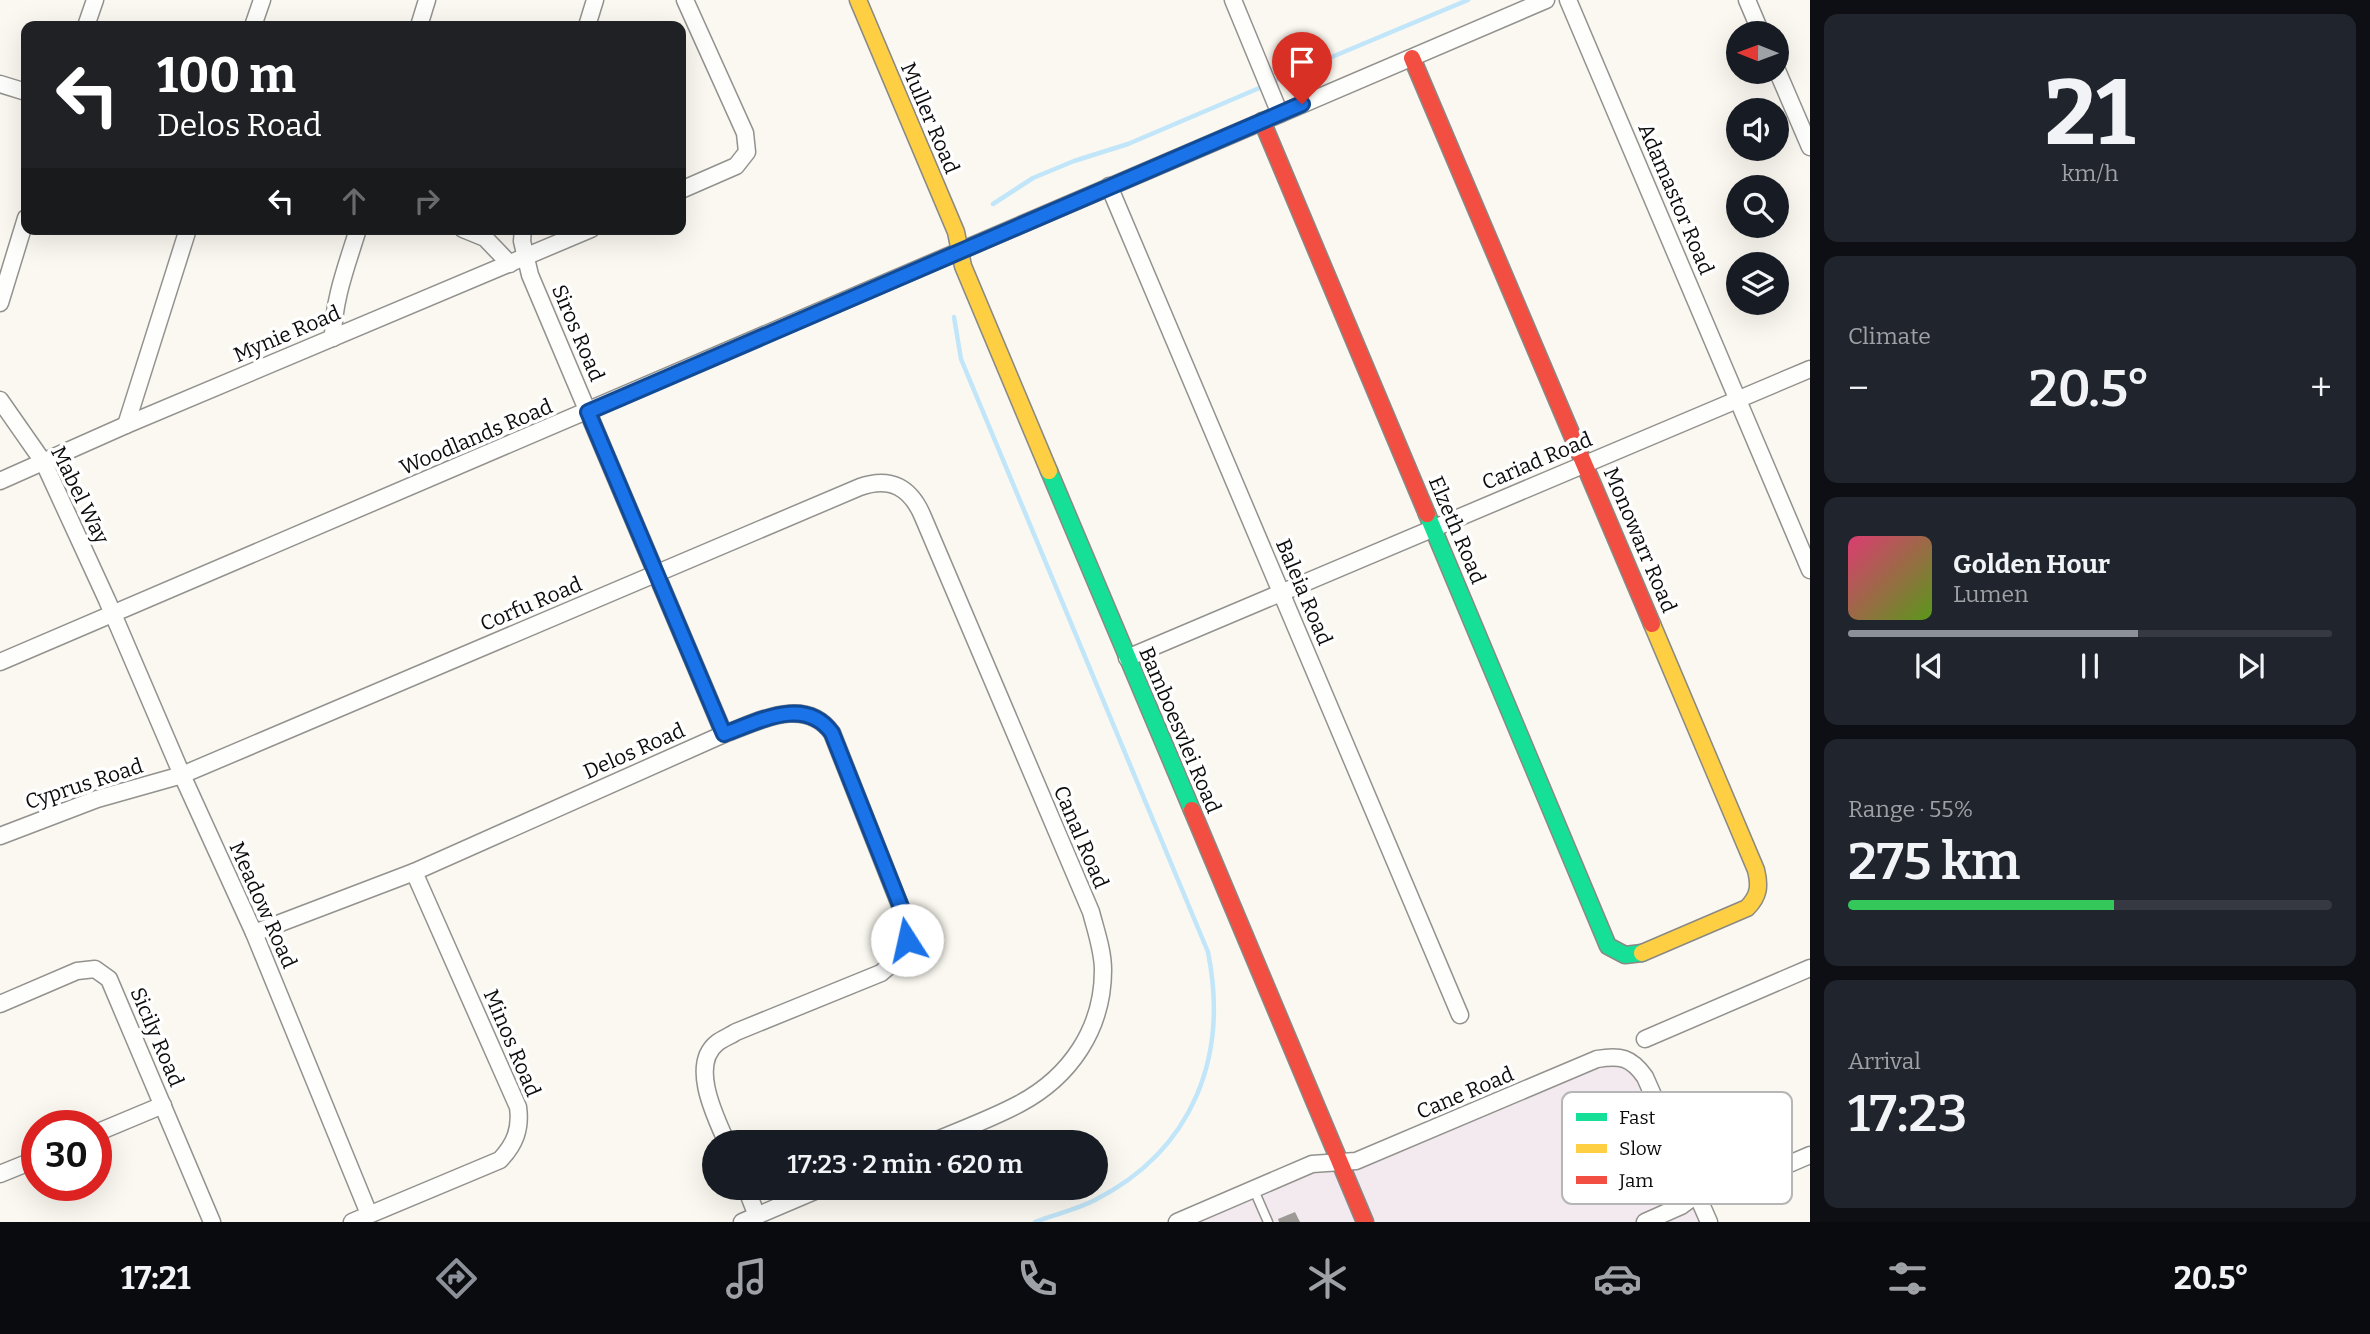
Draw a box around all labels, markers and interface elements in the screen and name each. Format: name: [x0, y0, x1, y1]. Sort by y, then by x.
north arrow: [1726, 21, 1788, 84]
map controls: [1726, 21, 1789, 315]
pin: [1272, 32, 1332, 104]
icon: arrive: [1283, 43, 1321, 81]
text: 100 m: [157, 46, 296, 105]
icon: left: [42, 49, 133, 140]
street label: Muller Road: [895, 59, 965, 177]
text: 21: [2045, 59, 2135, 168]
button: sound: [1726, 98, 1789, 161]
text: Delos Road: [157, 106, 322, 144]
street label: Adamastor Road: [1632, 119, 1720, 279]
text: km/h: [2062, 159, 2118, 187]
button: search: [1726, 175, 1789, 238]
icon: left: [262, 182, 300, 220]
icon: ahead: [335, 182, 373, 220]
icon: right: [408, 182, 446, 220]
button: layers: [1726, 252, 1789, 315]
street label: Siros Road: [546, 281, 610, 385]
street label: Mynie Road: [230, 300, 344, 368]
text: Climate: [1848, 322, 1931, 350]
text: 20.5°: [2029, 357, 2151, 420]
text: −: [1848, 365, 1869, 411]
text: +: [2310, 365, 2332, 411]
street label: Woodlands Road: [396, 393, 556, 481]
street label: Cariad Road: [1478, 426, 1596, 496]
street label: Mabel Way: [45, 442, 115, 549]
street label: Monowarr Road: [1598, 464, 1682, 616]
street label: Elzeth Road: [1423, 472, 1491, 588]
street label: Baleia Road: [1270, 535, 1338, 649]
text: Golden Hour: [1953, 549, 2110, 580]
street label: Corfu Road: [476, 571, 586, 637]
text: Lumen: [1953, 580, 2029, 608]
street label: Bamboesvlei Road: [1133, 643, 1227, 817]
icon: previous: [1910, 647, 1948, 685]
icon: pause: [2071, 647, 2109, 685]
icon: next: [2232, 647, 2270, 685]
street label: Delos Road: [579, 717, 689, 785]
street label: Cyprus Road: [22, 753, 146, 815]
street label: Canal Road: [1048, 782, 1114, 892]
text: Range · 55%: [1848, 795, 1973, 823]
text: 275 km: [1848, 830, 2020, 893]
street label: Meadow Road: [223, 838, 303, 972]
position arrow: [870, 903, 944, 977]
street label: Sicily Road: [124, 983, 190, 1091]
street label: Minos Road: [478, 985, 546, 1101]
text: Arrival: [1848, 1047, 1921, 1075]
street label: Cane Road: [1413, 1061, 1517, 1125]
text: 17:23: [1848, 1082, 1967, 1145]
legend: [1562, 1092, 1792, 1204]
text: Fast: [1619, 1106, 1656, 1129]
speed limit sign: 30: [21, 1110, 112, 1201]
text: Slow: [1619, 1137, 1662, 1160]
text: 17:23 · 2 min · 620 m: [787, 1149, 1023, 1180]
text: Jam: [1618, 1169, 1653, 1192]
icon: directions: [432, 1254, 481, 1303]
icon: music: [722, 1254, 771, 1303]
icon: phone: [1013, 1254, 1062, 1303]
icon: climate: [1303, 1254, 1352, 1303]
icon: car: [1593, 1254, 1642, 1303]
icon: filters: [1883, 1254, 1932, 1303]
text: 17:21: [121, 1259, 191, 1297]
text: 20.5°: [2174, 1259, 2249, 1297]

